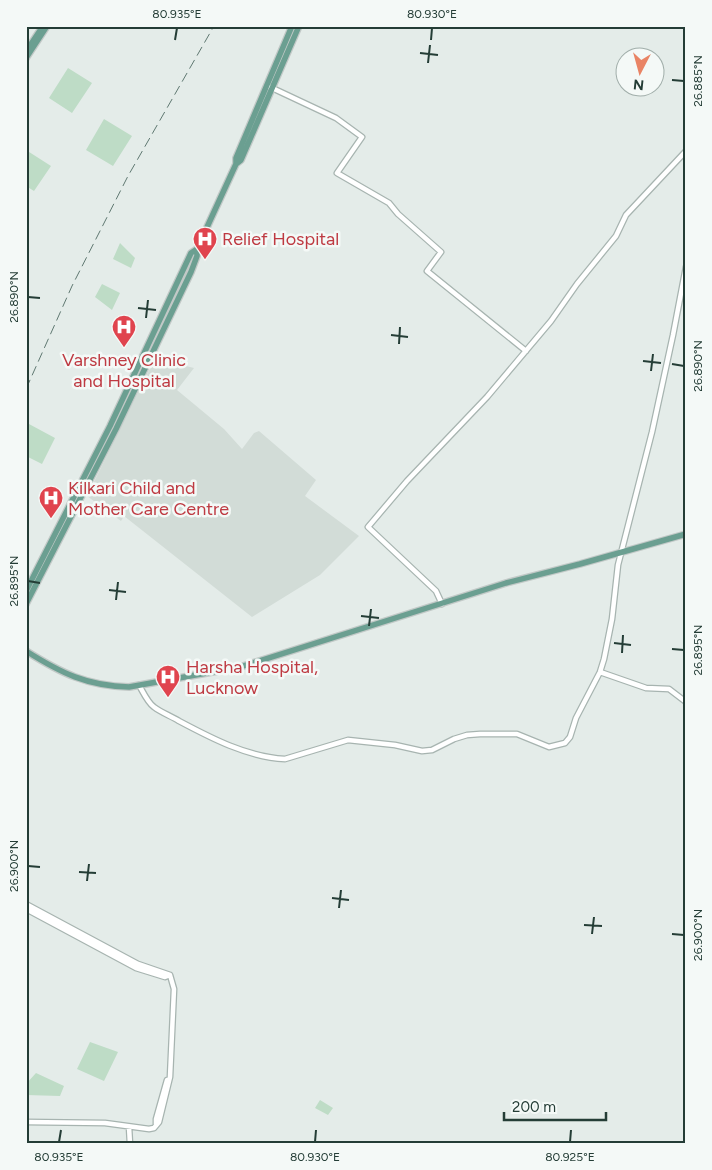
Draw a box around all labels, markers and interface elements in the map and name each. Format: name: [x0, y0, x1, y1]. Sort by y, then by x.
text: 80.935°E: [152, 7, 202, 21]
text: 80.930°E: [407, 7, 457, 21]
north arrow: [614, 48, 664, 98]
text: 26.885°N: [691, 55, 705, 107]
text: N: [632, 75, 645, 93]
hospital icon: Relief Hospital: [192, 226, 218, 260]
place label: Relief Hospital: [222, 228, 339, 250]
text: 26.890°N: [7, 271, 21, 323]
hospital icon: Varshney Clinic and Hospital: [111, 314, 137, 348]
text: 26.890°N: [691, 340, 705, 392]
place label: Varshney Clinic and Hospital: [62, 349, 186, 392]
place label: Kilkari Child and Mother Care Centre: [68, 477, 229, 520]
hospital icon: Kilkari Child and Mother Care Centre: [38, 485, 64, 519]
text: 26.895°N: [7, 556, 21, 606]
text: 26.895°N: [691, 625, 705, 675]
place label: Harsha Hospital, Lucknow: [186, 656, 318, 699]
hospital icon: Harsha Hospital, Lucknow: [155, 664, 181, 698]
text: 26.900°N: [7, 840, 21, 892]
text: 26.900°N: [691, 909, 705, 961]
scale bar: [504, 1090, 607, 1122]
text: 200 m: [512, 1098, 556, 1116]
text: 80.935°E: [34, 1150, 84, 1164]
text: 80.930°E: [290, 1150, 340, 1164]
text: 80.925°E: [545, 1150, 595, 1164]

